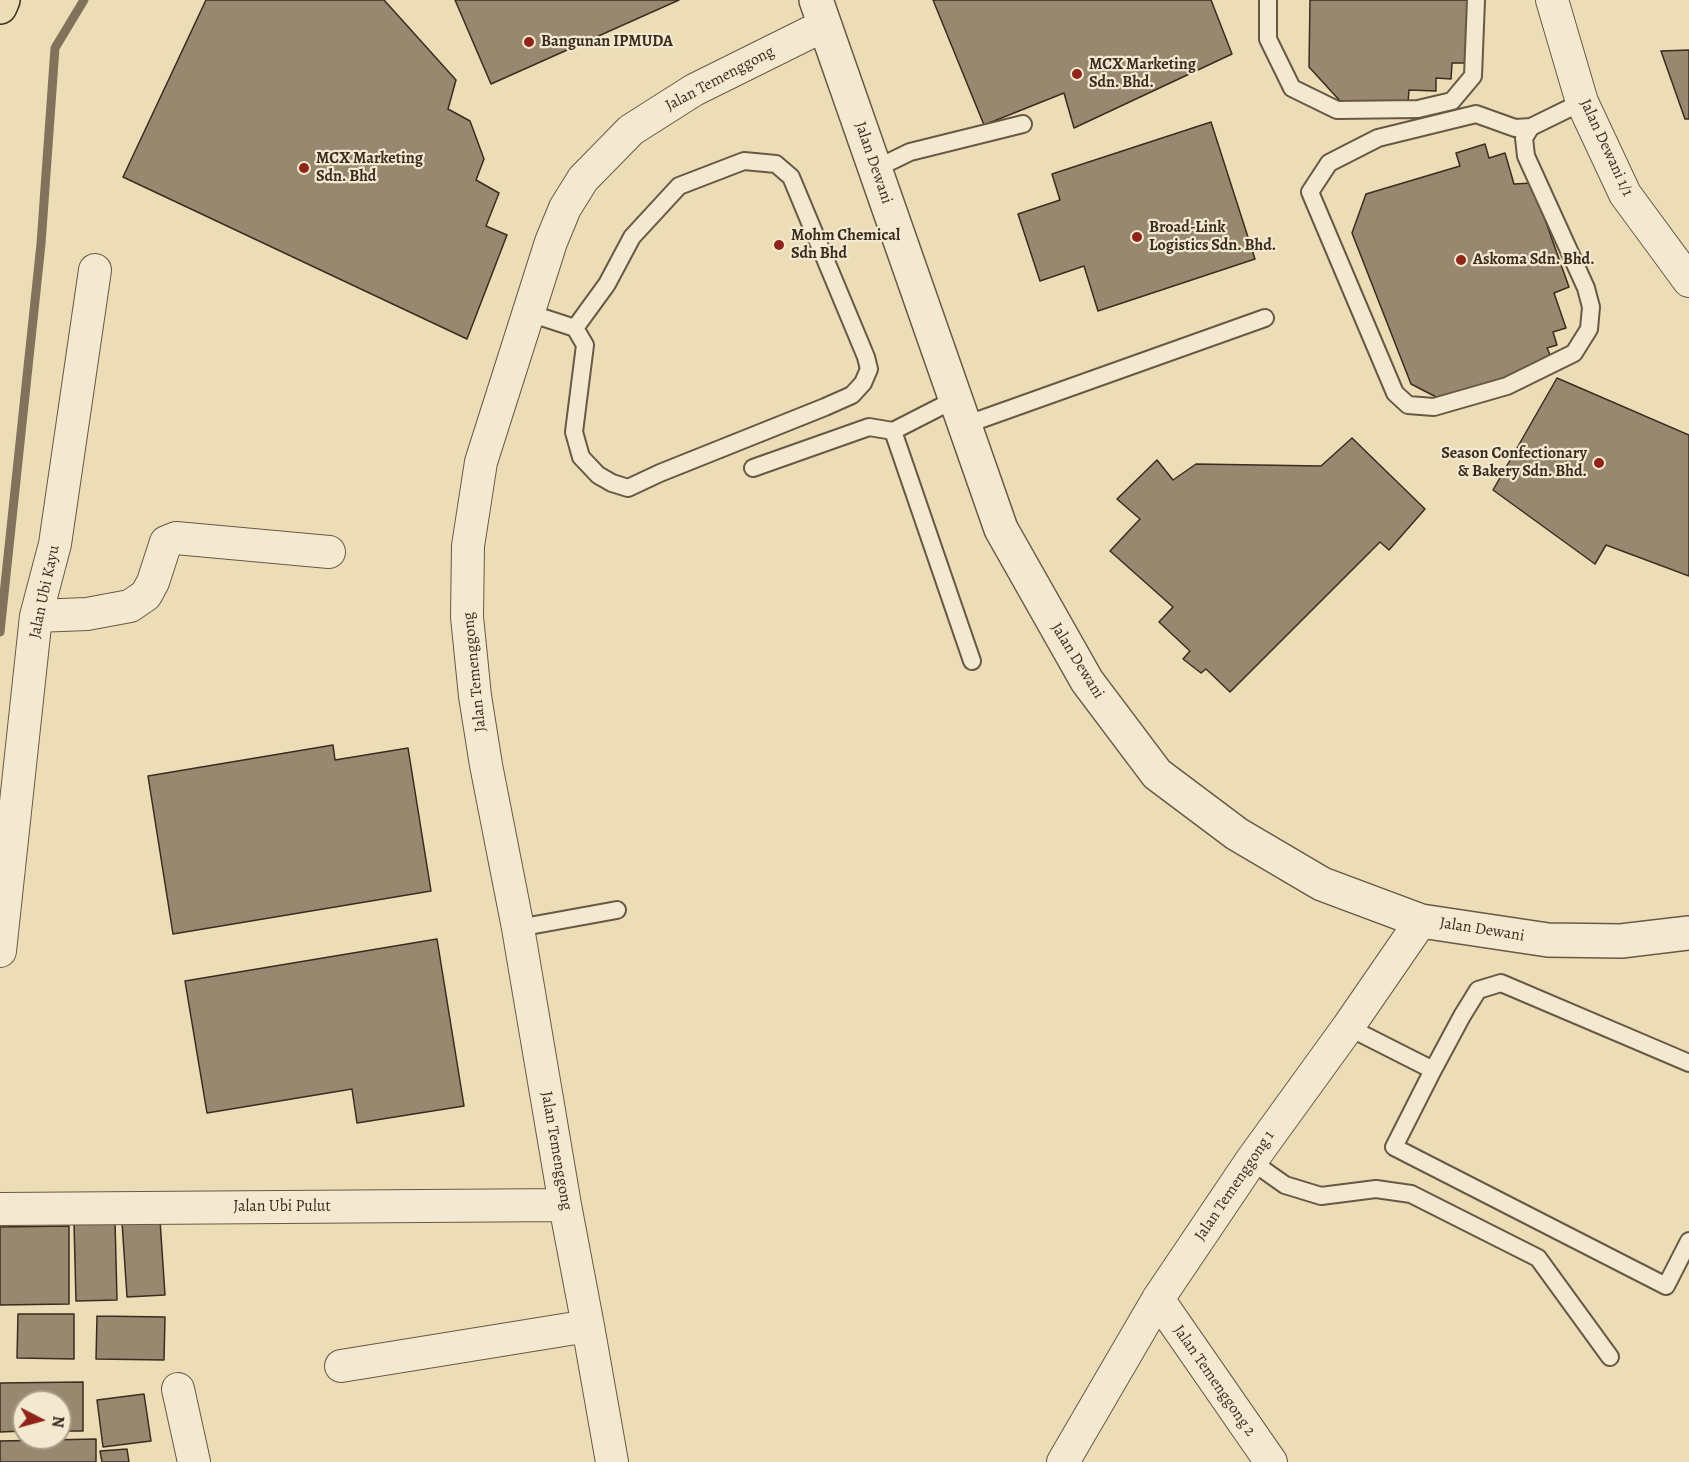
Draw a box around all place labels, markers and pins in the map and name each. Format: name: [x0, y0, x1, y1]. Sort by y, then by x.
place label: Bangunan IPMUDA: [541, 32, 673, 52]
marker: Bangunan IPMUDA: [522, 35, 536, 49]
place label: MCX Marketing Sdn. Bhd.: [1089, 55, 1196, 93]
marker: MCX Marketing Sdn. Bhd.: [1070, 67, 1084, 81]
place label: MCX Marketing Sdn. Bhd: [316, 149, 423, 187]
marker: MCX Marketing Sdn. Bhd: [297, 161, 311, 175]
place label: Broad-Link Logistics Sdn. Bhd.: [1149, 218, 1276, 256]
place label: Mohm Chemical Sdn Bhd: [791, 226, 900, 264]
marker: Broad-Link Logistics Sdn. Bhd.: [1130, 230, 1144, 244]
marker: Mohm Chemical Sdn Bhd: [772, 238, 786, 252]
place label: Askoma Sdn. Bhd.: [1473, 250, 1595, 270]
marker: Askoma Sdn. Bhd.: [1454, 253, 1468, 267]
place label: Season Confectionary & Bakery Sdn. Bhd.: [1441, 444, 1587, 482]
marker: Season Confectionary & Bakery Sdn. Bhd.: [1592, 456, 1606, 470]

